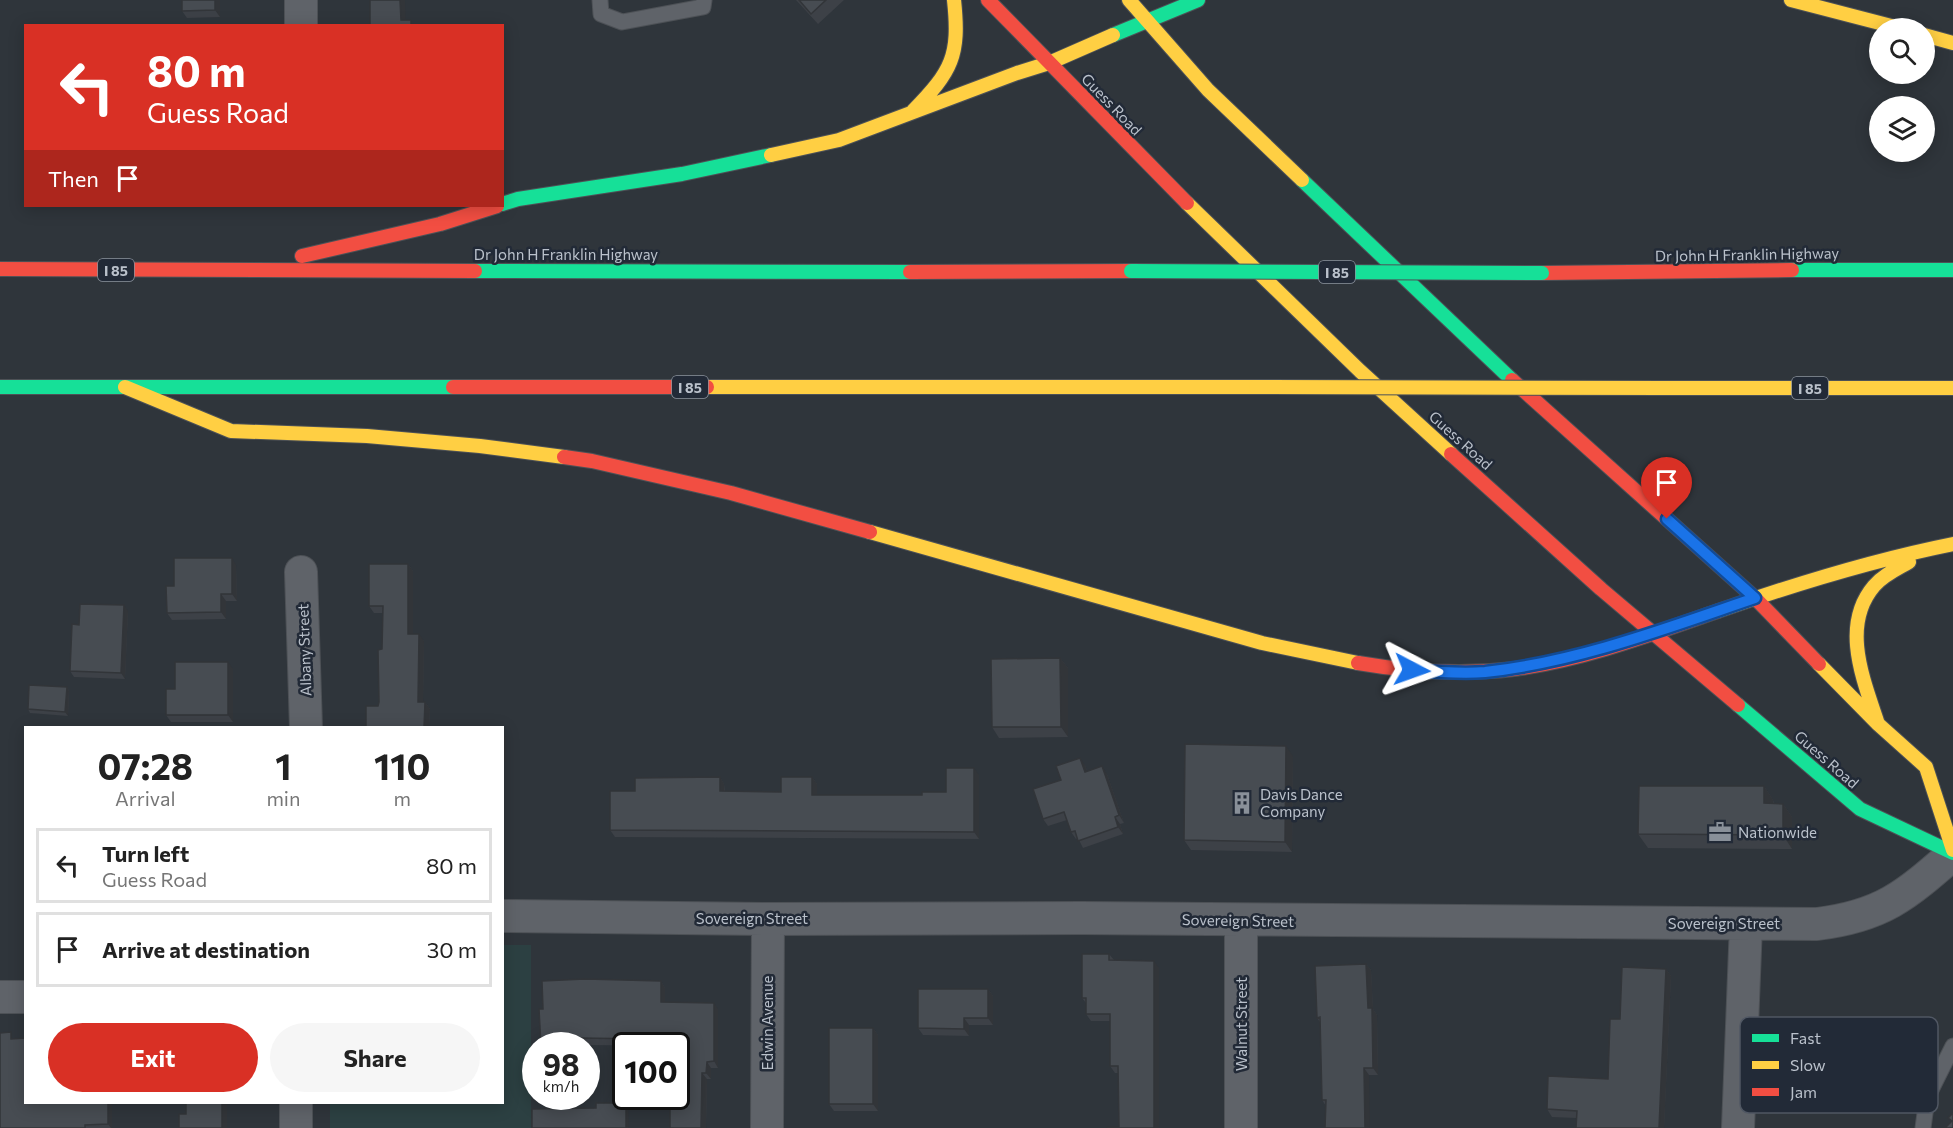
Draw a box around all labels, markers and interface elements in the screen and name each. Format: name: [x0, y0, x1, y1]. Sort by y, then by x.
map controls: [1869, 18, 1935, 162]
button: search: [1869, 18, 1935, 84]
text: 80 m: [147, 44, 246, 96]
icon: left: [48, 48, 126, 126]
street label: Guess Road: [1078, 69, 1146, 139]
text: Guess Road: [147, 96, 289, 129]
button: layers: [1869, 96, 1935, 162]
icon: arrive: [111, 162, 144, 195]
text: Then: [48, 165, 99, 192]
street label: Dr John H Franklin Highway: [1655, 243, 1840, 265]
street label: Dr John H Franklin Highway: [474, 245, 658, 263]
road number: I 85: [98, 259, 134, 281]
road number: I 85: [1319, 261, 1355, 283]
road number: I 85: [672, 376, 708, 398]
road number: I 85: [1792, 377, 1828, 399]
street label: Guess Road: [1426, 407, 1496, 473]
pin: [1641, 457, 1692, 519]
icon: arrive: [1650, 466, 1683, 499]
street label: Albany Street: [293, 604, 315, 696]
position arrow: [1380, 638, 1444, 702]
street label: Guess Road: [1791, 726, 1863, 792]
text: 07:28: [98, 743, 193, 787]
text: 1: [275, 743, 292, 787]
text: 110: [374, 743, 431, 787]
place label: Davis Dance Company: [1260, 785, 1343, 820]
text: Arrival: [115, 786, 175, 810]
text: min: [266, 786, 300, 810]
text: m: [394, 786, 411, 810]
building icon: Davis Dance Company: [1229, 790, 1255, 816]
office icon: Nationwide: [1707, 819, 1733, 845]
place label: Nationwide: [1738, 823, 1817, 841]
text: Turn left: [102, 840, 189, 867]
icon: left: [51, 849, 84, 882]
text: 80 m: [426, 852, 477, 879]
text: Guess Road: [102, 867, 207, 891]
street label: Sovereign Street: [696, 909, 808, 927]
street label: Sovereign Street: [1182, 910, 1294, 930]
street label: Sovereign Street: [1668, 914, 1780, 932]
icon: arrive: [51, 933, 84, 966]
text: Arrive at destination: [102, 936, 310, 963]
text: 30 m: [427, 936, 477, 963]
street label: Edwin Avenue: [758, 975, 776, 1070]
street label: Walnut Street: [1232, 977, 1250, 1071]
legend: [1740, 1017, 1938, 1113]
button: Exit: [48, 1023, 258, 1092]
button: Share: [270, 1023, 480, 1092]
text: Fast: [1790, 1028, 1821, 1047]
speed limit sign: 100: [612, 1032, 690, 1110]
text: 98: [542, 1045, 580, 1082]
text: Slow: [1790, 1055, 1826, 1074]
text: km/h: [543, 1077, 579, 1095]
text: Jam: [1790, 1082, 1817, 1101]

